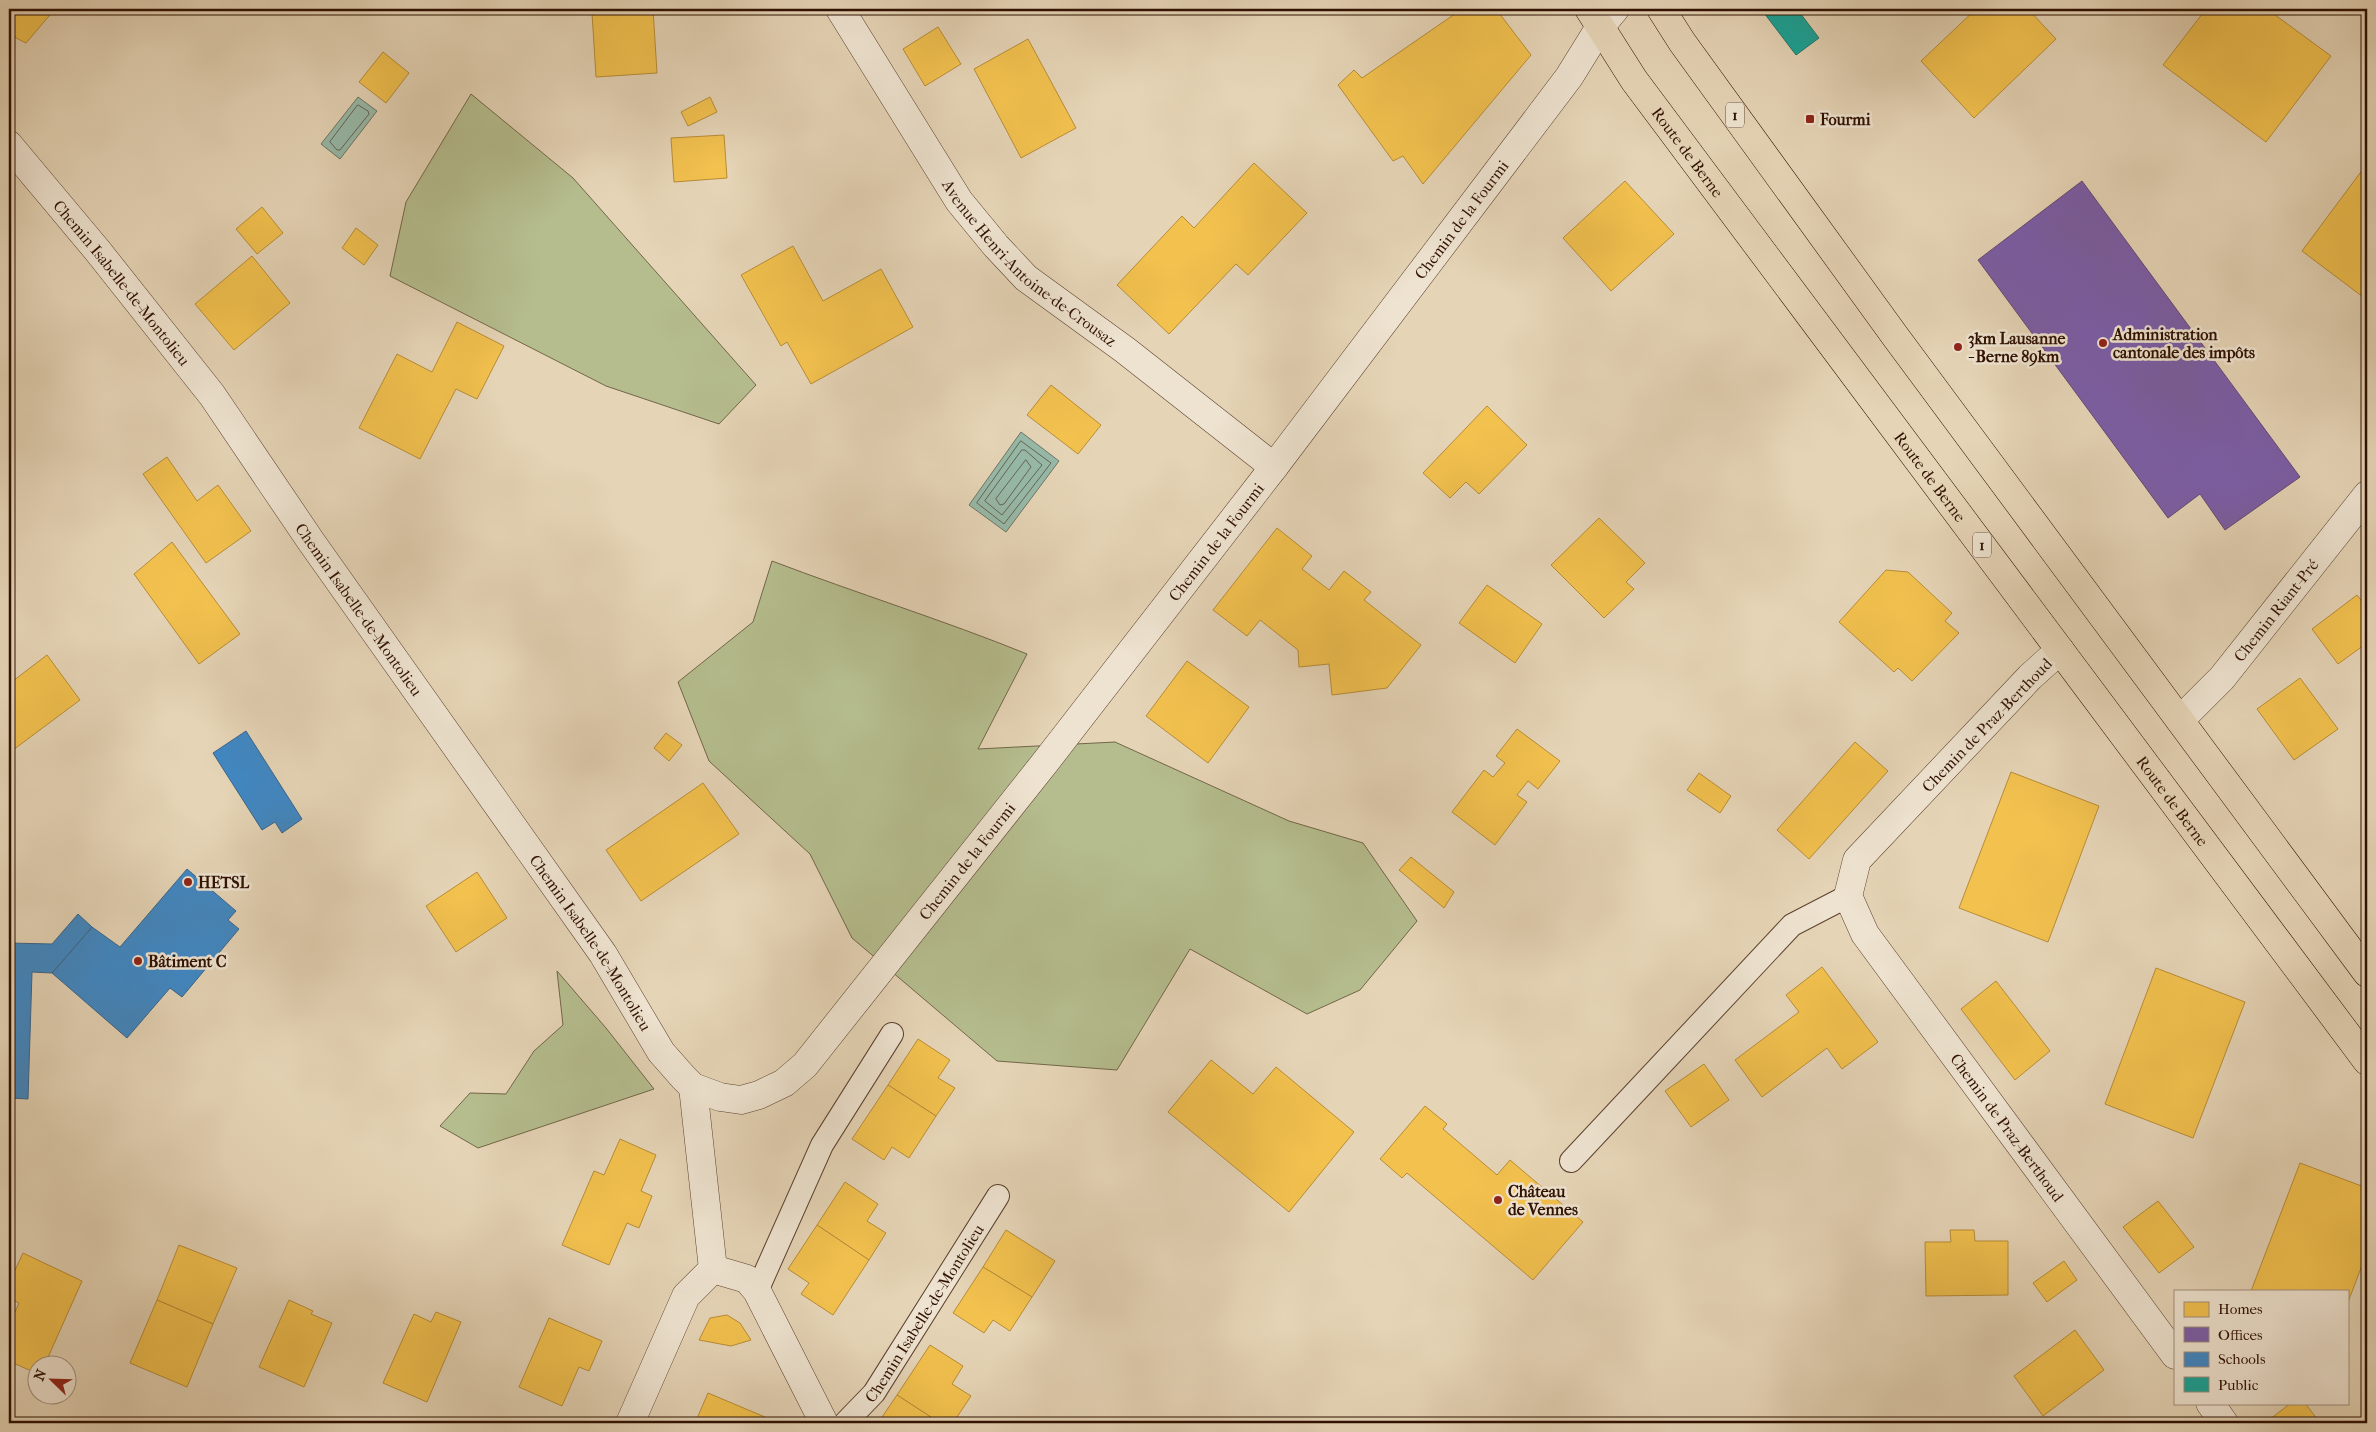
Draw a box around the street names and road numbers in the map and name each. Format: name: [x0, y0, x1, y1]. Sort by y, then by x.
road number: 1: [1726, 102, 1744, 128]
street label: Route de Berne: [1648, 103, 1728, 201]
street label: Chemin de la Fourmi: [1410, 156, 1512, 283]
street label: Avenue Henri-Antoine-de-Crousaz: [938, 175, 1120, 350]
street label: Chemin Isabelle-de-Montolieu: [50, 196, 194, 369]
street label: Route de Berne: [1890, 428, 1970, 525]
street label: Chemin de la Fourmi: [1164, 479, 1268, 605]
street label: Chemin Isabelle-de-Montolieu: [292, 519, 427, 699]
road number: 1: [1973, 532, 1991, 558]
street label: Chemin Riant-Pré: [2229, 555, 2322, 665]
street label: Chemin de Praz-Berthoud: [1918, 654, 2056, 796]
street label: Route de Berne: [2133, 752, 2213, 850]
street label: Chemin de la Fourmi: [915, 798, 1019, 923]
street label: Chemin Isabelle-de-Montolieu: [526, 851, 656, 1034]
street label: Chemin de Praz-Berthoud: [1947, 1050, 2068, 1205]
street label: Chemin Isabelle-de-Montolieu: [861, 1220, 987, 1406]

